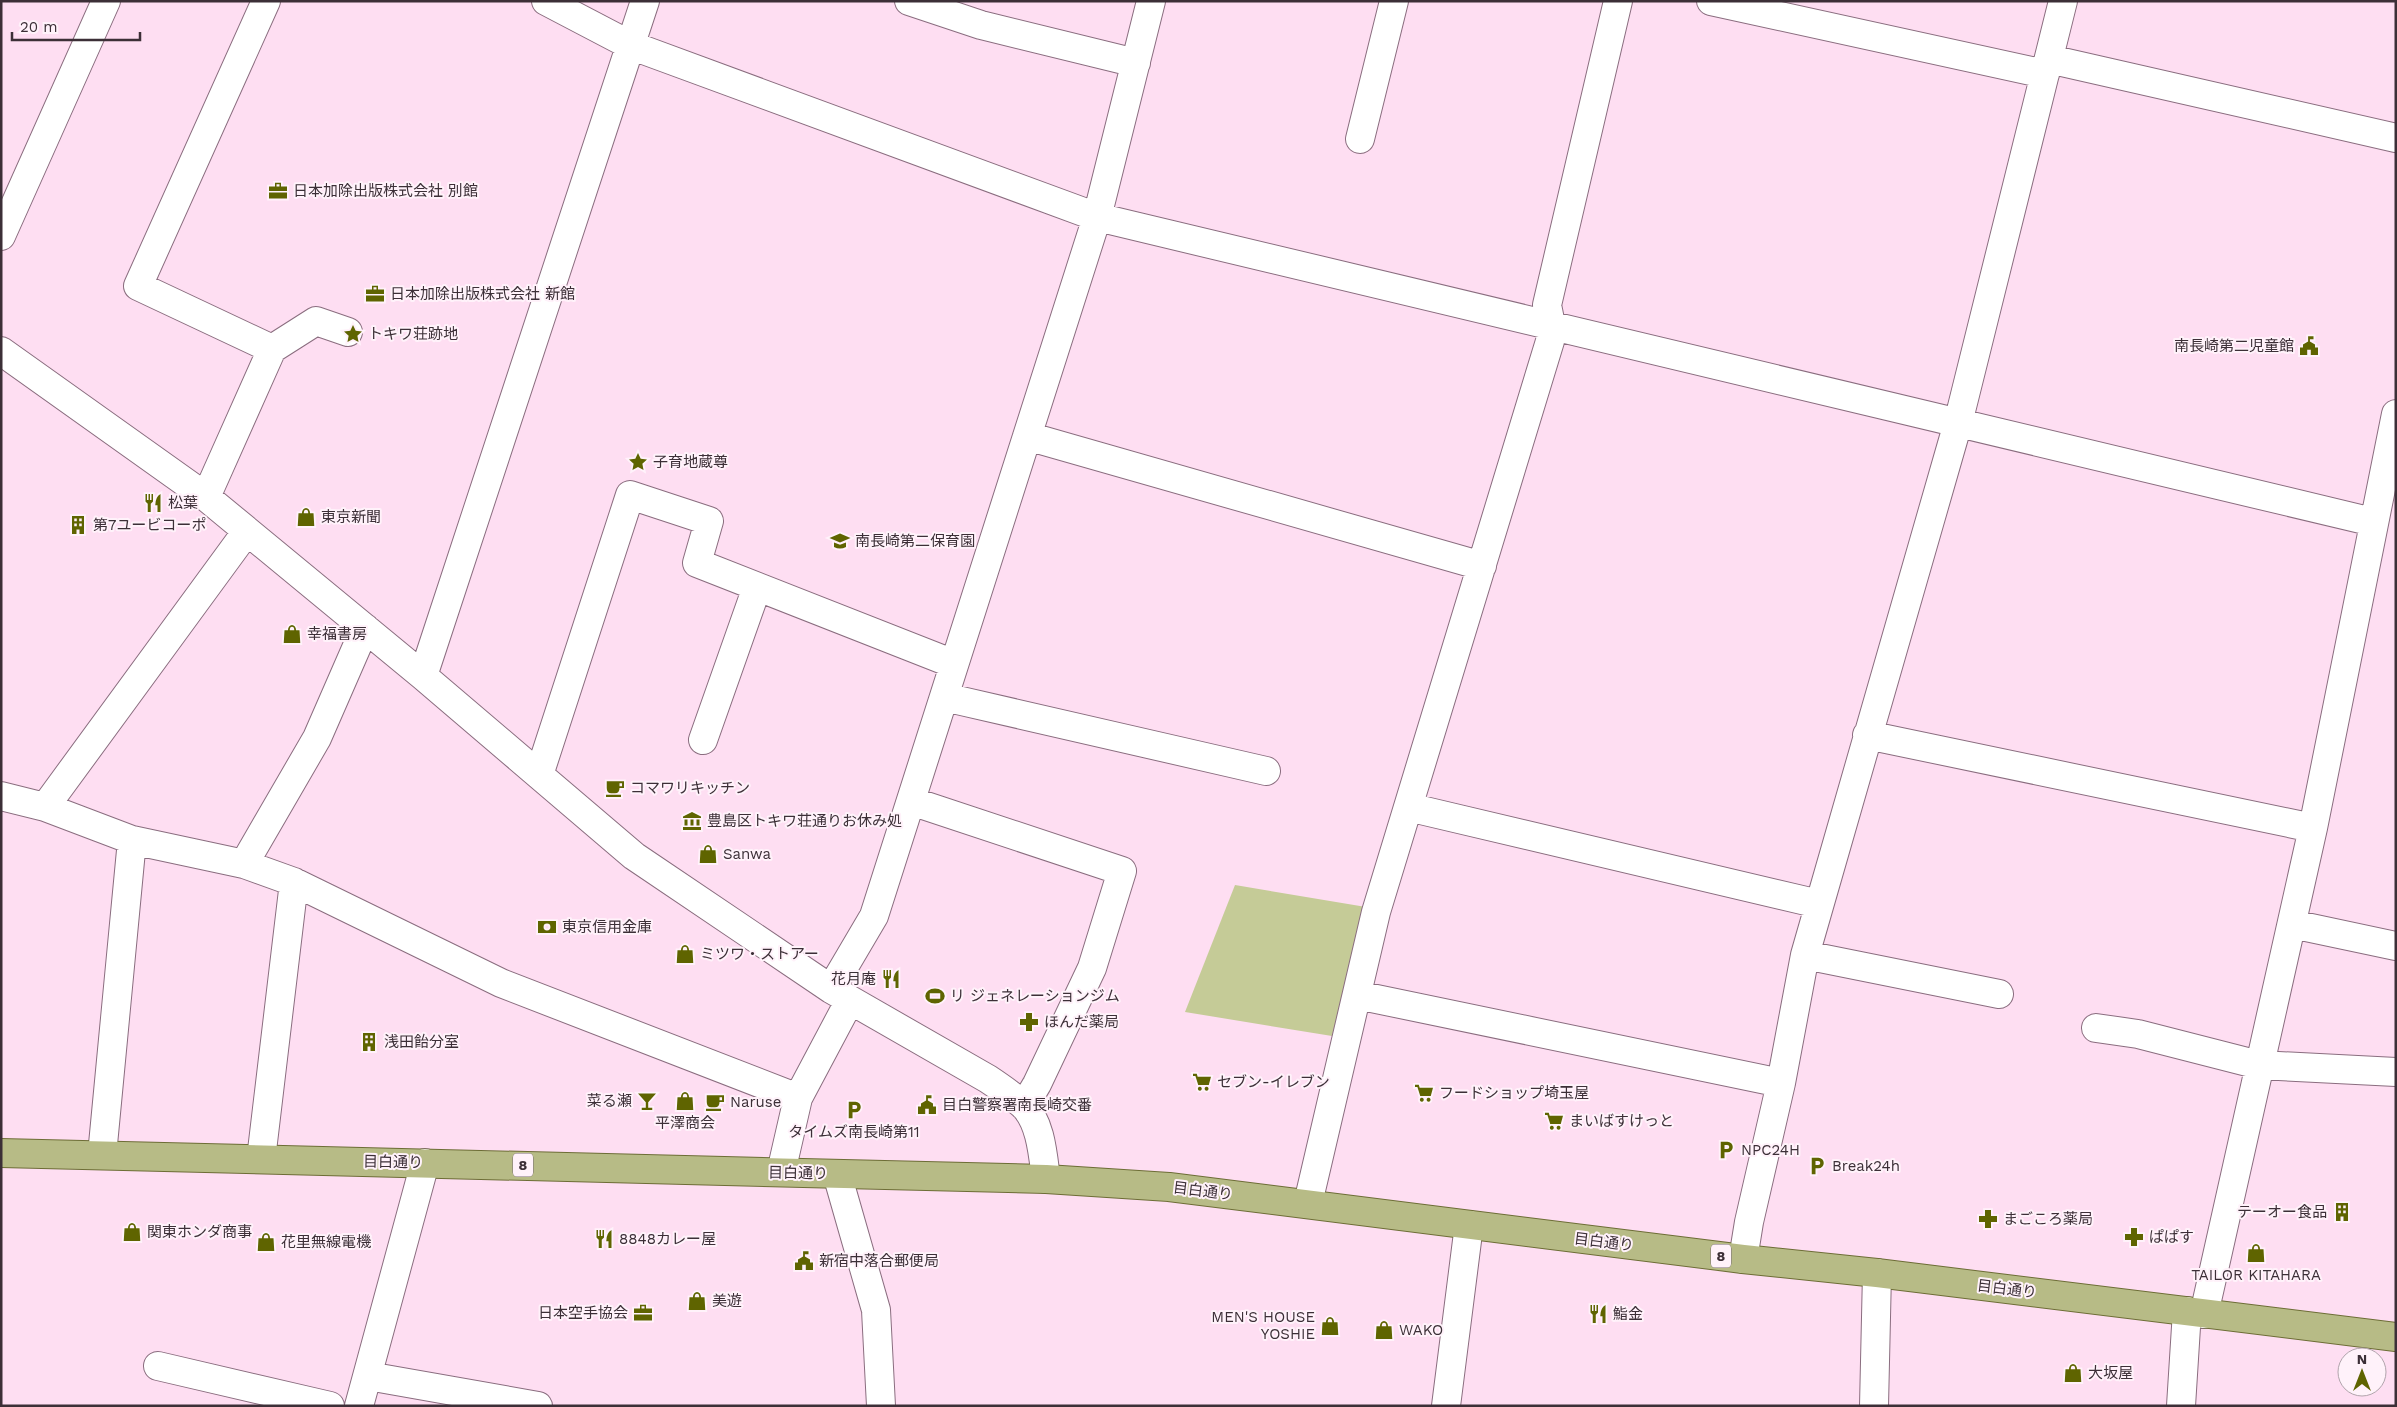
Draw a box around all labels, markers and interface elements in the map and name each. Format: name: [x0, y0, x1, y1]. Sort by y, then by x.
scale bar: [12, 10, 140, 42]
text: 20 m: [20, 18, 58, 36]
office icon: 日本加除出版株式会社 別館: [267, 180, 289, 202]
place label: 日本加除出版株式会社 別館: [293, 182, 478, 200]
office icon: 日本加除出版株式会社 新館: [364, 283, 386, 305]
place label: 日本加除出版株式会社 新館: [390, 285, 575, 303]
place icon: トキワ荘跡地: [342, 323, 364, 345]
place label: トキワ荘跡地: [368, 325, 458, 343]
public building icon: 南長崎第二児童館: [2298, 335, 2320, 357]
place label: 南長崎第二児童館: [2174, 337, 2294, 355]
place icon: 子育地蔵尊: [627, 451, 649, 473]
place label: 子育地蔵尊: [653, 453, 728, 471]
restaurant icon: 松葉: [142, 492, 164, 514]
place label: 松葉: [168, 494, 198, 512]
shop icon: 東京新聞: [295, 506, 317, 528]
place label: 東京新聞: [321, 508, 381, 526]
building icon: 第7ユービコーポ: [67, 514, 89, 536]
place label: 第7ユービコーポ: [93, 516, 206, 534]
school or university icon: 南長崎第二保育園: [829, 530, 851, 552]
place label: 南長崎第二保育園: [855, 532, 975, 550]
shop icon: 幸福書房: [281, 623, 303, 645]
place label: 幸福書房: [307, 625, 367, 643]
cafe icon: コマワリキッチン: [604, 777, 626, 799]
place label: コマワリキッチン: [630, 779, 750, 797]
museum icon: 豊島区トキワ荘通りお休み処: [681, 810, 703, 832]
place label: 豊島区トキワ荘通りお休み処: [707, 812, 902, 830]
shop icon: Sanwa: [697, 843, 719, 865]
place label: Sanwa: [723, 845, 771, 863]
bank icon: 東京信用金庫: [536, 916, 558, 938]
place label: 東京信用金庫: [562, 918, 652, 936]
shop icon: ミツワ・ストアー: [674, 943, 696, 965]
place label: ミツワ・ストアー: [700, 945, 819, 963]
restaurant icon: 花月庵: [880, 968, 902, 990]
place label: 花月庵: [831, 970, 876, 988]
sports icon: リ ジェネレーションジム: [924, 985, 946, 1007]
place label: リ ジェネレーションジム: [950, 987, 1120, 1005]
pharmacy icon: ほんだ薬局: [1018, 1011, 1040, 1033]
place label: ほんだ薬局: [1044, 1013, 1119, 1031]
building icon: 浅田飴分室: [358, 1031, 380, 1053]
place label: 浅田飴分室: [384, 1033, 459, 1051]
supermarket icon: セブン-イレブン: [1191, 1071, 1213, 1093]
place label: セブン-イレブン: [1217, 1073, 1330, 1091]
supermarket icon: フードショップ埼玉屋: [1413, 1082, 1435, 1104]
place label: フードショップ埼玉屋: [1439, 1084, 1589, 1102]
bar icon: 菜る瀬: [636, 1090, 658, 1112]
shop icon: 平澤商会: [674, 1090, 696, 1112]
cafe icon: Naruse: [704, 1091, 726, 1113]
place label: 菜る瀬: [587, 1092, 632, 1110]
place label: Naruse: [730, 1093, 781, 1111]
public building icon: 目白警察署南長崎交番: [916, 1094, 938, 1116]
place label: 目白警察署南長崎交番: [942, 1096, 1092, 1114]
parking icon: タイムズ南長崎第11: [843, 1099, 865, 1121]
supermarket icon: まいばすけっと: [1543, 1110, 1565, 1132]
place label: まいばすけっと: [1569, 1112, 1674, 1130]
place label: 平澤商会: [655, 1114, 715, 1132]
place label: タイムズ南長崎第11: [788, 1123, 920, 1141]
parking icon: NPC24H: [1715, 1139, 1737, 1161]
place label: NPC24H: [1741, 1141, 1800, 1159]
street label: 目白通り: [363, 1152, 423, 1172]
road number: 8: [513, 1154, 533, 1176]
parking icon: Break24h: [1806, 1155, 1828, 1177]
place label: Break24h: [1832, 1157, 1900, 1175]
street label: 目白通り: [768, 1163, 828, 1183]
street label: 目白通り: [1172, 1178, 1234, 1204]
building icon: テーオー食品: [2331, 1201, 2353, 1223]
place label: テーオー食品: [2237, 1203, 2327, 1221]
pharmacy icon: まごころ薬局: [1977, 1208, 1999, 1230]
place label: まごころ薬局: [2003, 1210, 2093, 1228]
shop icon: 関東ホンダ商事: [121, 1221, 143, 1243]
place label: 関東ホンダ商事: [147, 1223, 252, 1241]
pharmacy icon: ぱぱす: [2123, 1226, 2145, 1248]
restaurant icon: 8848カレー屋: [593, 1228, 615, 1250]
place label: ぱぱす: [2149, 1228, 2194, 1246]
street label: 目白通り: [1573, 1229, 1635, 1255]
place label: 8848カレー屋: [619, 1230, 716, 1248]
shop icon: 花里無線電機: [255, 1231, 277, 1253]
place label: 花里無線電機: [281, 1233, 371, 1251]
shop icon: TAILOR KITAHARA: [2245, 1242, 2267, 1264]
road number: 8: [1711, 1244, 1731, 1268]
public building icon: 新宿中落合郵便局: [793, 1250, 815, 1272]
place label: 新宿中落合郵便局: [819, 1252, 939, 1270]
place label: TAILOR KITAHARA: [2191, 1266, 2321, 1284]
street label: 目白通り: [1976, 1276, 2038, 1302]
shop icon: 美遊: [686, 1290, 708, 1312]
place label: 美遊: [712, 1292, 742, 1310]
office icon: 日本空手協会: [632, 1302, 654, 1324]
restaurant icon: 鮨金: [1587, 1303, 1609, 1325]
place label: 日本空手協会: [538, 1304, 628, 1322]
place label: 鮨金: [1613, 1305, 1643, 1323]
place label: MEN'S HOUSE YOSHIE: [1211, 1308, 1315, 1343]
shop icon: MEN'S HOUSE YOSHIE: [1319, 1315, 1341, 1337]
shop icon: WAKO: [1373, 1319, 1395, 1341]
place label: WAKO: [1399, 1321, 1443, 1339]
north arrow: [2337, 1347, 2387, 1397]
text: N: [2357, 1351, 2367, 1367]
shop icon: 大坂屋: [2062, 1362, 2084, 1384]
place label: 大坂屋: [2088, 1364, 2133, 1382]

